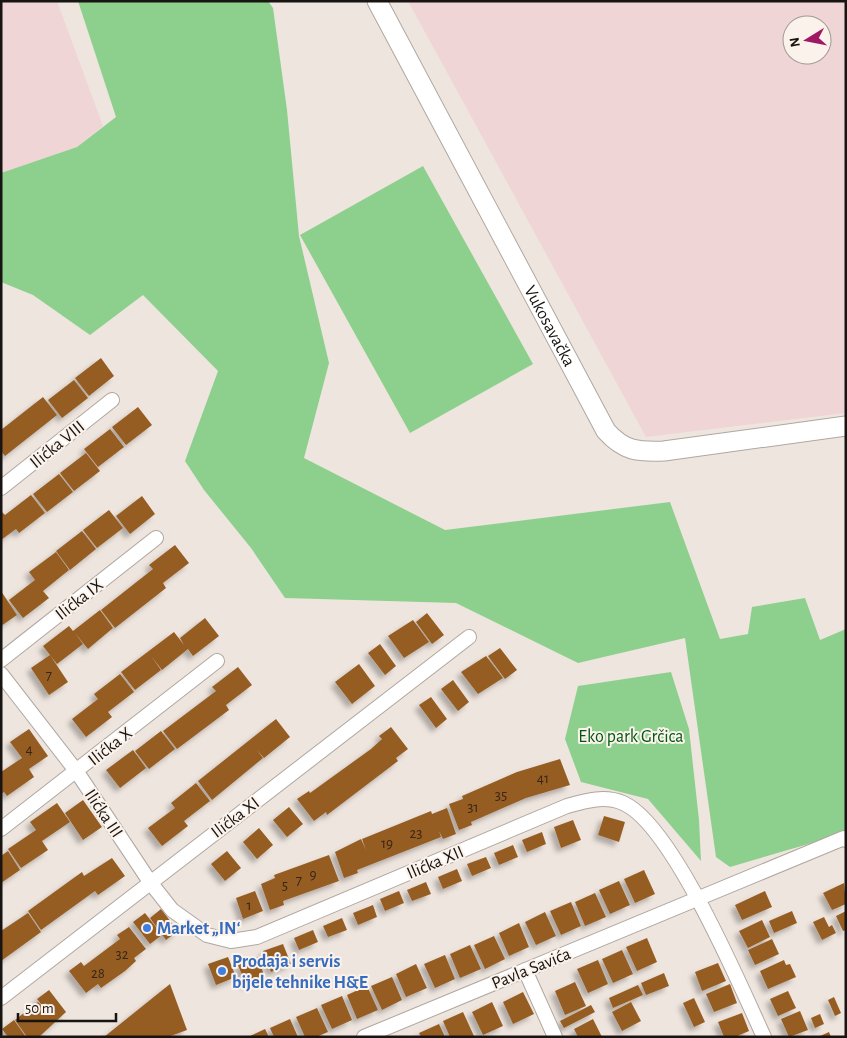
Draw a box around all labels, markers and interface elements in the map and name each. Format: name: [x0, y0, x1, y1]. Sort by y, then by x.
north arrow: [782, 15, 832, 65]
text: N: [787, 36, 803, 48]
street label: Vukosavačka: [520, 283, 578, 370]
street label: Ilićka VIII: [27, 418, 88, 472]
street label: Ilićka IX: [52, 576, 107, 624]
house number: 7: [46, 668, 52, 683]
street label: Ilićka X: [85, 724, 136, 769]
park label: Eko park Grčica: [578, 728, 684, 746]
house number: 4: [25, 742, 33, 757]
house number: 41: [537, 771, 549, 786]
street label: Ilićka III: [81, 786, 126, 841]
house number: 35: [495, 788, 507, 803]
street label: Ilićka XI: [208, 794, 263, 842]
house number: 31: [467, 800, 479, 815]
house number: 23: [409, 826, 423, 841]
house number: 19: [381, 836, 393, 851]
street label: Ilićka XII: [404, 843, 467, 883]
house number: 9: [309, 867, 317, 882]
house number: 7: [296, 873, 302, 888]
house number: 5: [282, 878, 288, 893]
house number: 1: [246, 898, 252, 913]
place label: Market „IN‘: [157, 920, 241, 938]
marker: Market „IN‘: [141, 922, 153, 934]
street label: Pavla Savića: [489, 945, 573, 993]
house number: 32: [115, 947, 129, 962]
place label: Prodaja i servis bijele tehnike H&E: [232, 953, 368, 992]
marker: Prodaja i servis bijele tehnike H&E: [216, 965, 228, 977]
house number: 28: [91, 966, 105, 981]
scale bar: [18, 990, 115, 1022]
text: 50 m: [25, 1001, 54, 1016]

